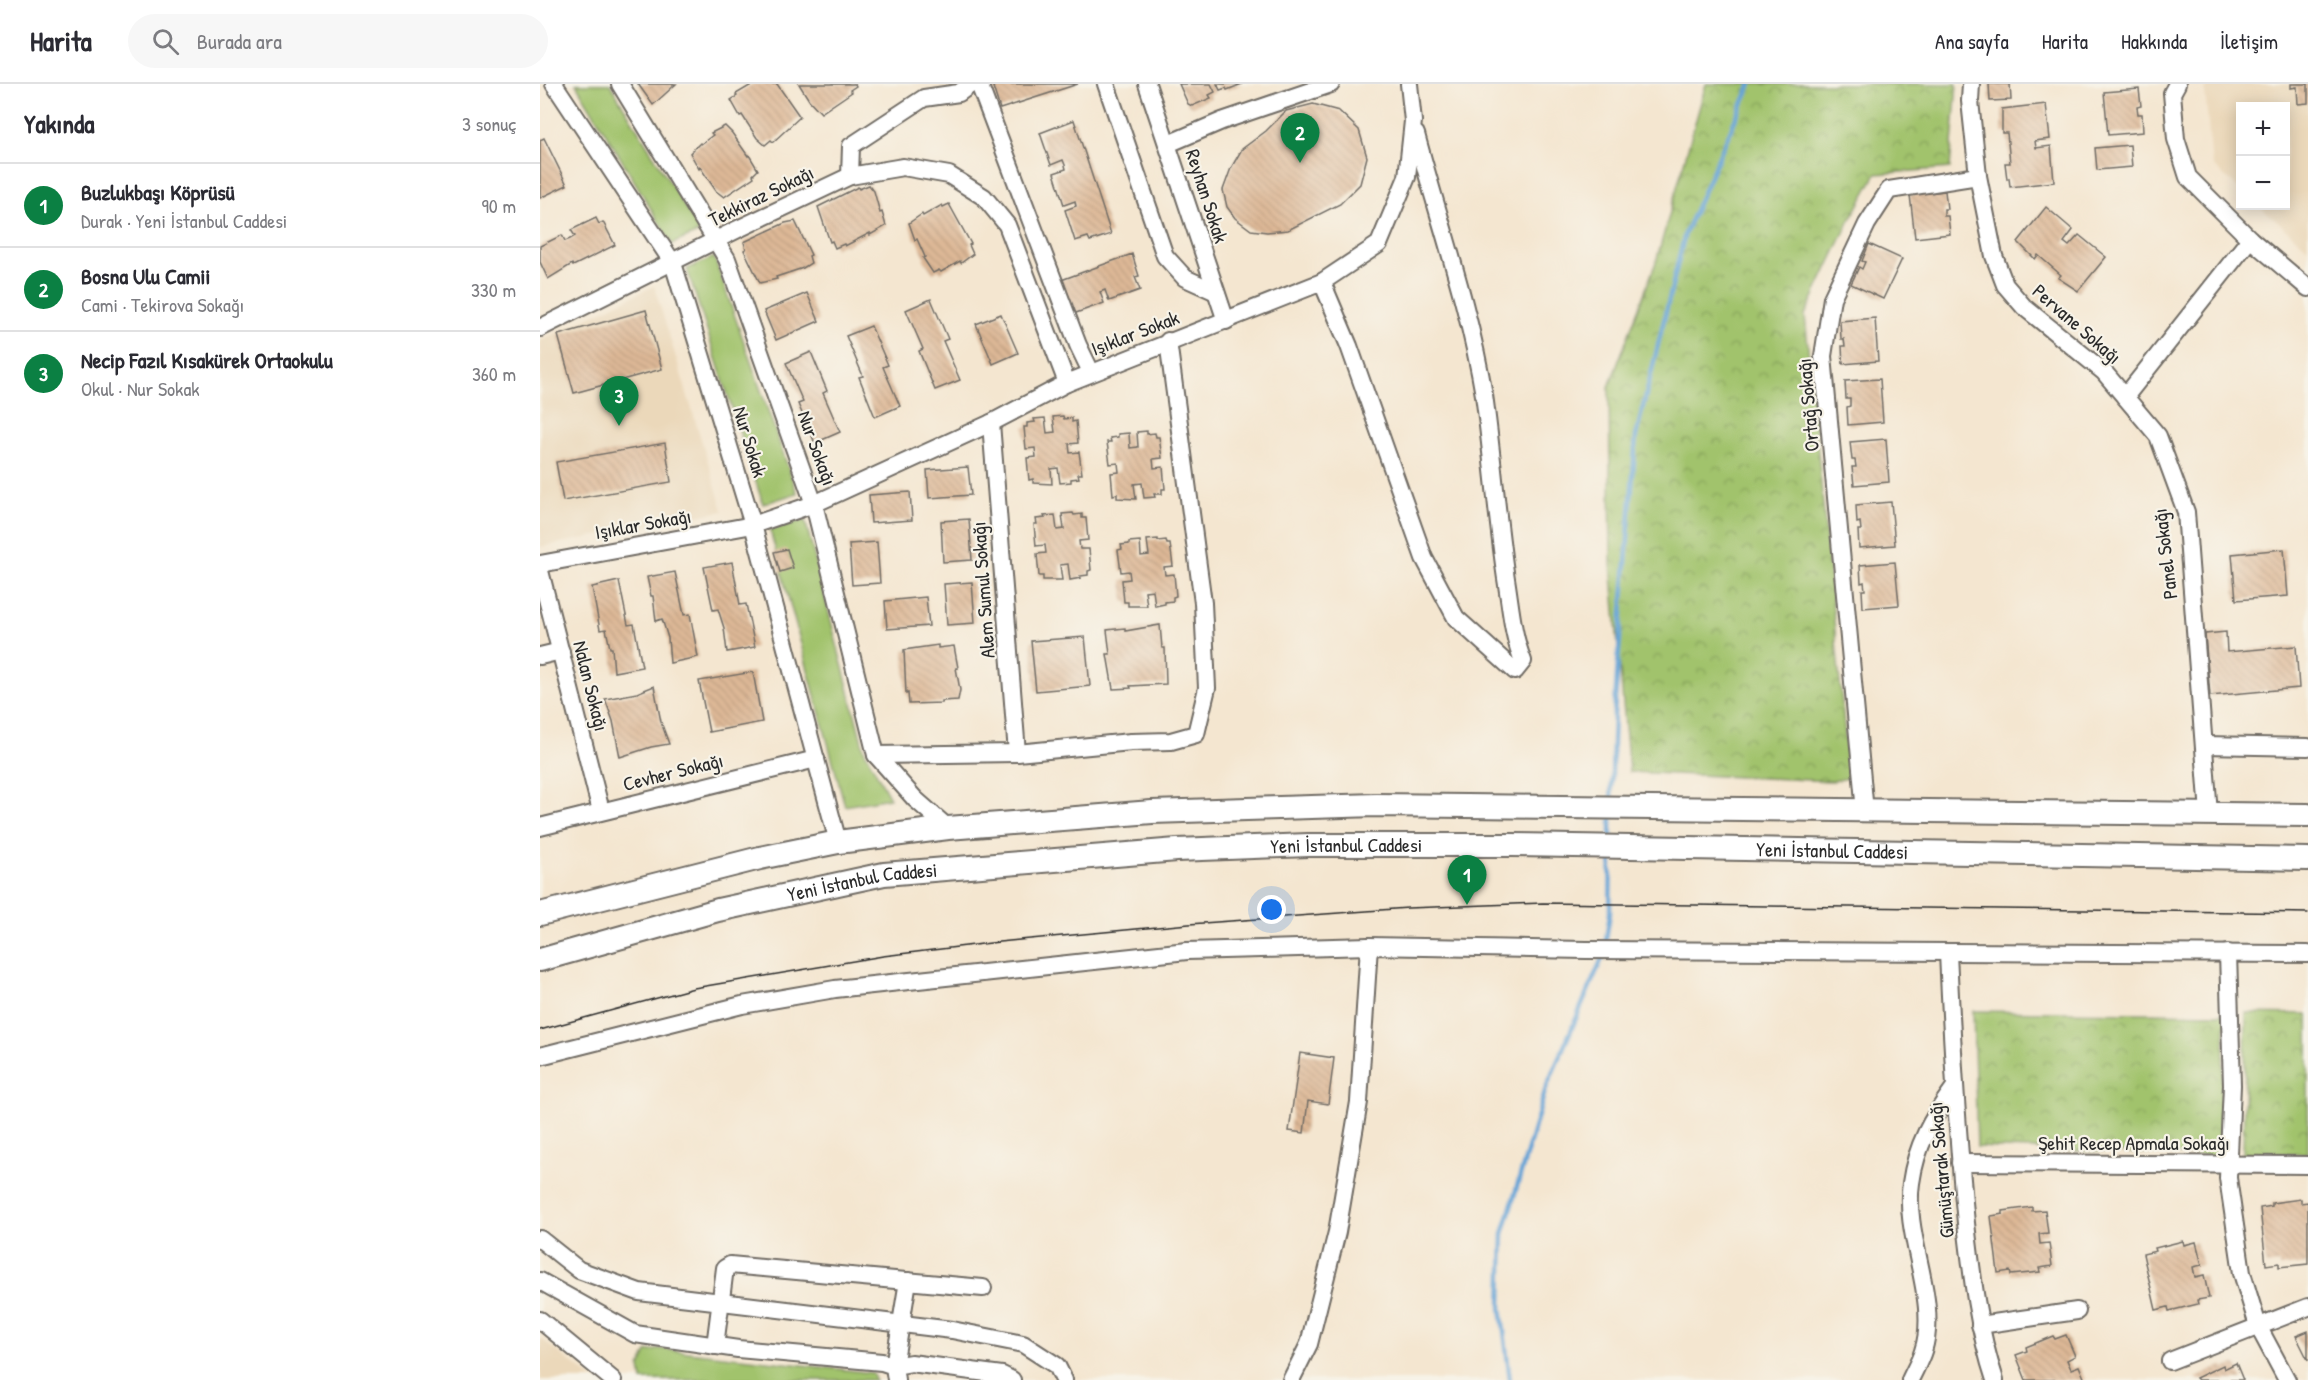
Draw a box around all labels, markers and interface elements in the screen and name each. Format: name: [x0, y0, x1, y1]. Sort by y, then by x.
search box: [128, 14, 548, 68]
text: Harita: [30, 22, 92, 60]
icon: search: [149, 25, 182, 58]
text: Burada ara: [197, 26, 282, 56]
text: Ana sayfa: [1935, 27, 2009, 56]
text: Harita: [2042, 27, 2088, 56]
text: Hakkında: [2121, 27, 2187, 56]
text: İletişim: [2220, 27, 2278, 56]
map controls: [2236, 102, 2290, 210]
button: +: [2236, 102, 2290, 156]
text: Yakında: [24, 106, 94, 141]
text: 3 sonuç: [462, 110, 516, 137]
pin: 2: [1280, 113, 1320, 163]
street label: Reyhan Sokak: [1180, 146, 1235, 246]
button: −: [2236, 156, 2290, 210]
street label: Tekkiraz Sokağı: [704, 158, 818, 233]
text: Buzlukbaşı Köprüsü: [81, 177, 235, 207]
text: 1: [40, 192, 47, 219]
text: 90 m: [482, 192, 516, 219]
text: Durak · Yeni İstanbul Caddesi: [81, 207, 287, 234]
text: Bosna Ulu Camii: [81, 261, 210, 291]
text: 2: [39, 276, 48, 303]
text: 330 m: [471, 276, 516, 303]
street label: Pervane Sokağı: [2027, 278, 2127, 370]
text: Cami · Tekirova Sokağı: [81, 291, 244, 318]
street label: Işıklar Sokak: [1087, 303, 1183, 362]
text: Necip Fazıl Kısakürek Ortaokulu: [81, 345, 333, 375]
street label: Ortağ Sokağı: [1790, 357, 1825, 453]
text: 3: [39, 360, 48, 387]
text: 360 m: [472, 360, 516, 387]
text: Okul · Nur Sokak: [81, 375, 200, 402]
pin: 3: [600, 376, 638, 426]
street label: Nur Sokak: [727, 403, 774, 481]
street label: Nur Sokağı: [791, 407, 843, 489]
street label: Işıklar Sokağı: [593, 502, 693, 545]
street label: Panel Sokağı: [2146, 507, 2183, 601]
street label: Alem Sumul Sokağı: [964, 521, 1001, 659]
street label: Nalan Sokağı: [567, 638, 616, 734]
street label: Cevher Sokağı: [620, 746, 726, 797]
street label: Yeni İstanbul Caddesi: [1270, 831, 1422, 859]
street label: Yeni İstanbul Caddesi: [1756, 835, 1908, 865]
street label: Yeni İstanbul Caddesi: [785, 856, 938, 908]
pin: 1: [1448, 856, 1486, 905]
your location: [1257, 895, 1286, 924]
street label: Gümüştarak Sokağı: [1921, 1101, 1960, 1239]
street label: Şehit Recep Apmala Sokağı: [2038, 1129, 2230, 1156]

